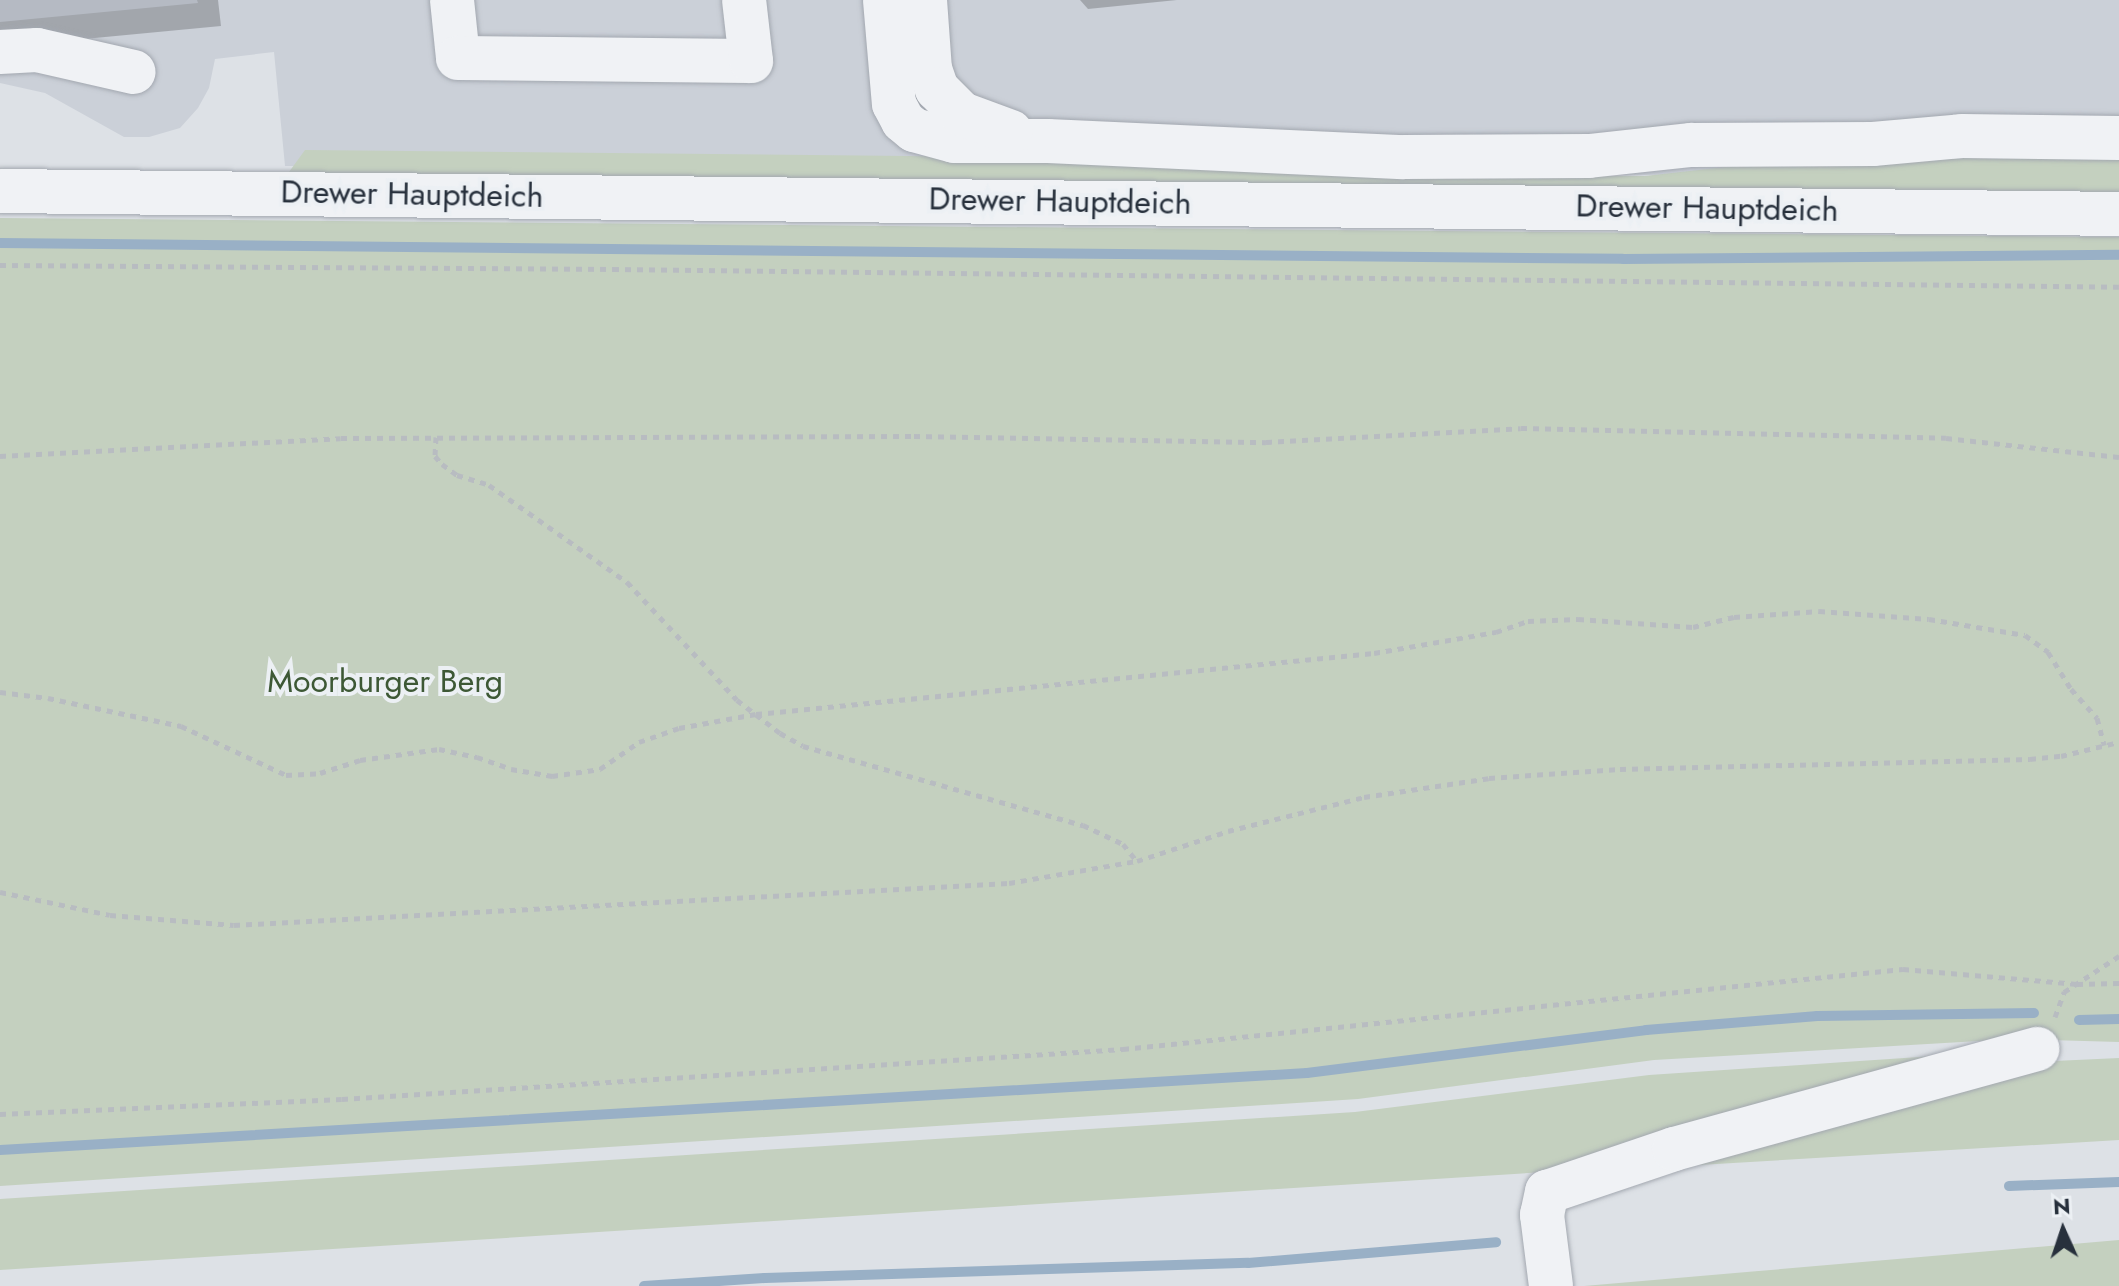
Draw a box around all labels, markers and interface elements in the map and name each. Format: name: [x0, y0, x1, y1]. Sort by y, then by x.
street label: Drewer Hauptdeich: [280, 173, 544, 215]
street label: Drewer Hauptdeich: [928, 180, 1192, 222]
street label: Drewer Hauptdeich: [1575, 187, 1839, 229]
park label: Moorburger Berg: [267, 662, 503, 700]
north arrow: [2023, 1190, 2103, 1270]
text: N: [2052, 1190, 2071, 1222]

